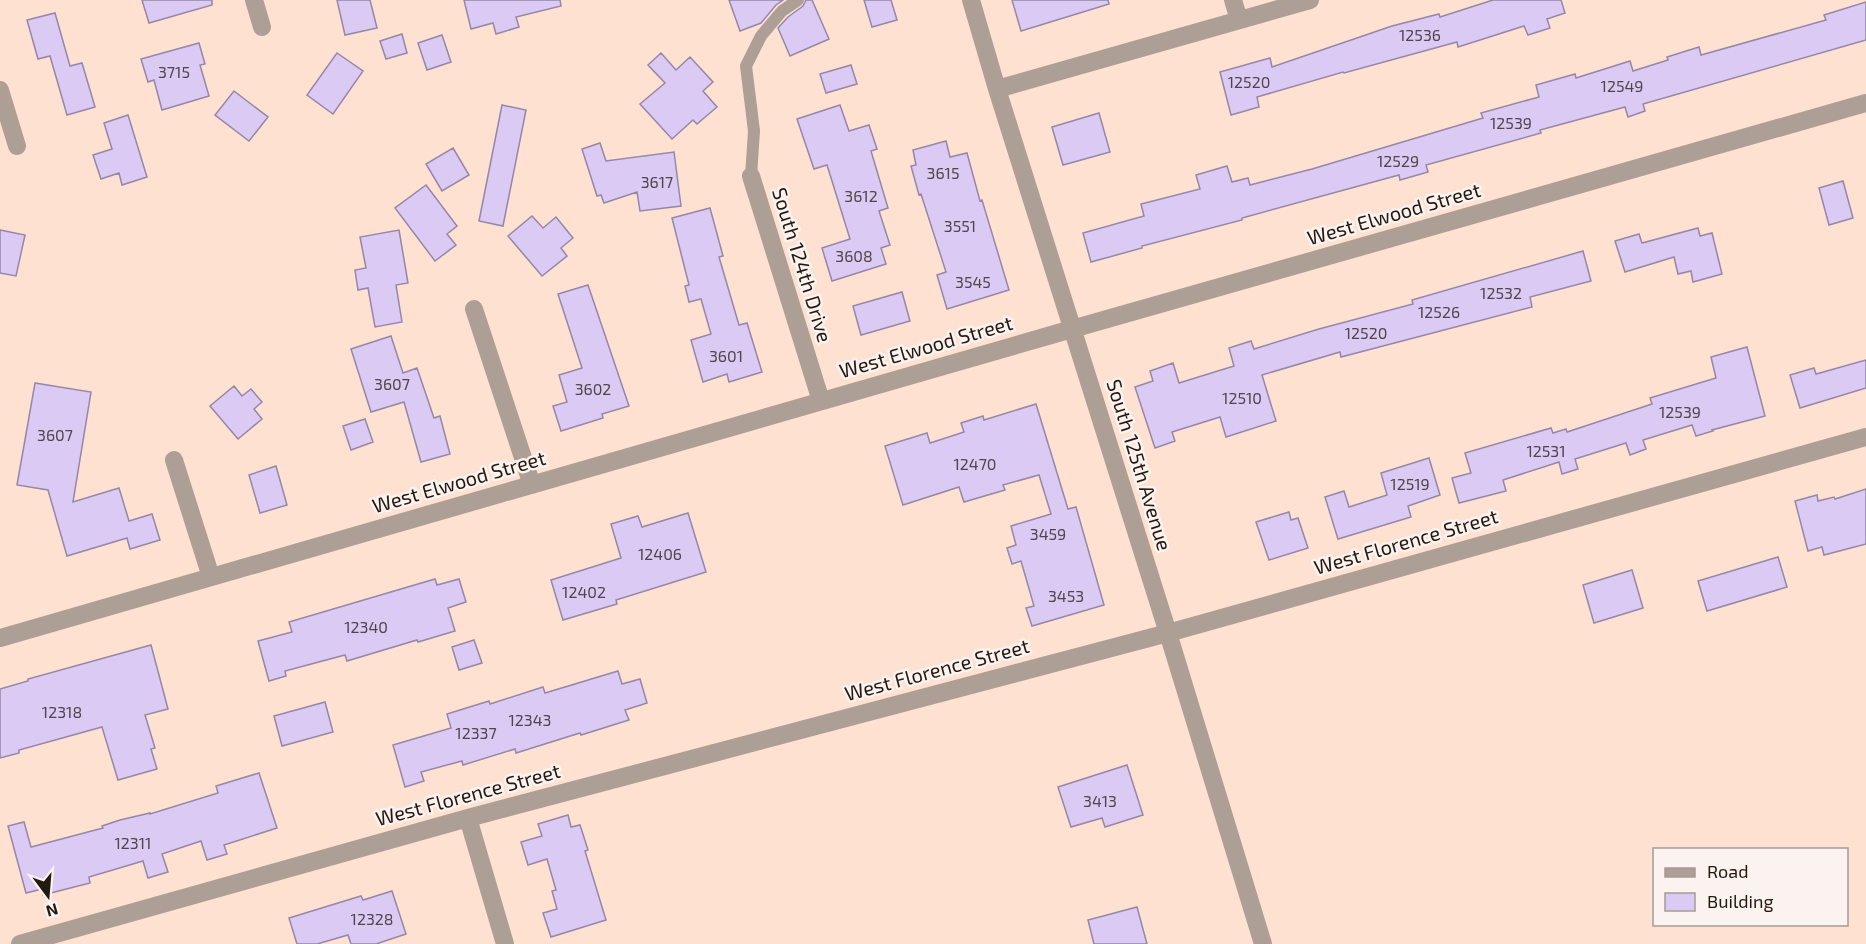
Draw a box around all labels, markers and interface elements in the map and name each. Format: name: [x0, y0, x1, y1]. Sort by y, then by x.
house number: 12536: [1399, 25, 1441, 44]
house number: 3715: [158, 62, 190, 81]
house number: 12520: [1228, 72, 1270, 91]
house number: 12549: [1601, 76, 1643, 95]
house number: 12539: [1490, 113, 1532, 132]
house number: 12529: [1377, 151, 1419, 170]
house number: 3615: [927, 163, 960, 182]
house number: 3617: [641, 172, 673, 191]
street label: West Elwood Street: [1304, 177, 1483, 249]
street label: South 124th Drive: [768, 185, 838, 345]
house number: 3612: [844, 186, 878, 205]
house number: 3551: [944, 216, 976, 235]
house number: 3608: [835, 246, 873, 265]
house number: 3545: [955, 272, 991, 291]
house number: 12532: [1480, 283, 1522, 302]
house number: 12526: [1418, 302, 1460, 321]
street label: West Elwood Street: [836, 310, 1015, 382]
house number: 12520: [1345, 323, 1387, 342]
house number: 3601: [709, 346, 743, 365]
house number: 3607: [374, 374, 410, 393]
street label: South 125th Avenue: [1102, 376, 1177, 553]
house number: 3602: [575, 379, 611, 398]
house number: 12510: [1222, 388, 1262, 407]
house number: 12539: [1659, 402, 1701, 421]
house number: 3607: [37, 425, 73, 444]
house number: 12531: [1526, 441, 1566, 460]
street label: West Elwood Street: [369, 445, 548, 517]
house number: 12470: [953, 454, 997, 473]
house number: 12519: [1390, 474, 1430, 493]
street label: West Florence Street: [1311, 503, 1501, 579]
house number: 3459: [1030, 524, 1066, 543]
house number: 12406: [638, 544, 682, 563]
house number: 12402: [562, 582, 606, 601]
house number: 3453: [1048, 586, 1084, 605]
house number: 12340: [344, 617, 388, 636]
street label: West Florence Street: [842, 633, 1032, 705]
house number: 12318: [42, 702, 82, 721]
house number: 12343: [509, 710, 552, 729]
house number: 12337: [455, 723, 497, 742]
street label: West Florence Street: [373, 758, 563, 830]
house number: 3413: [1083, 791, 1117, 810]
house number: 12311: [115, 833, 152, 852]
legend: [1653, 848, 1848, 926]
text: Road: [1707, 860, 1748, 882]
north arrow: [18, 866, 78, 926]
text: Building: [1707, 890, 1774, 912]
text: N: [44, 900, 60, 922]
house number: 12328: [351, 909, 393, 928]

